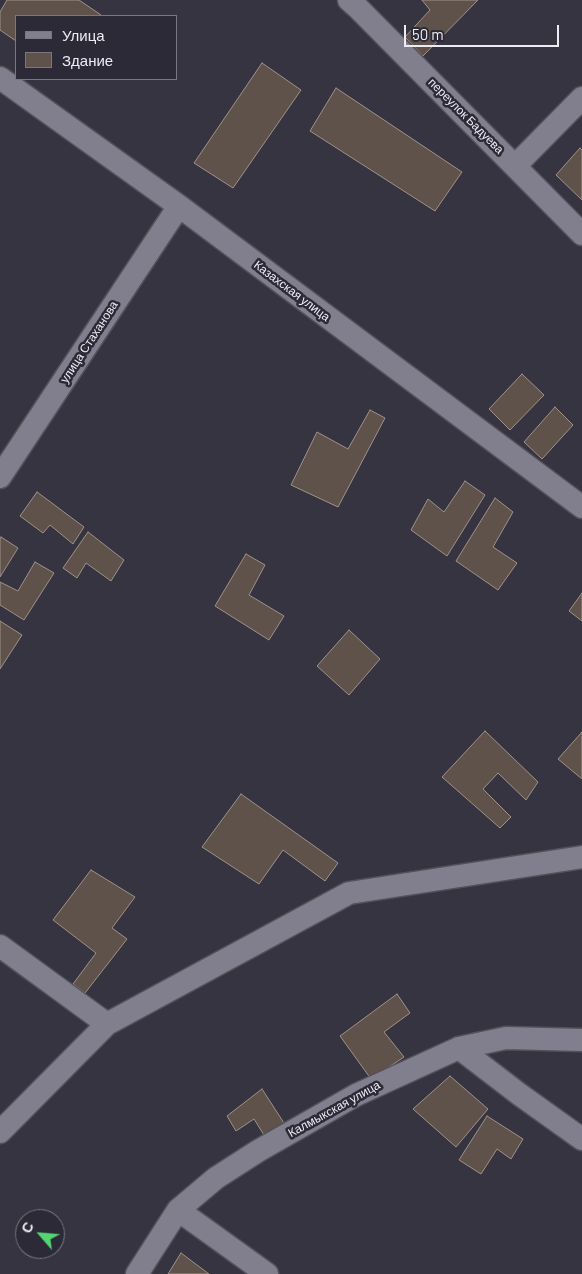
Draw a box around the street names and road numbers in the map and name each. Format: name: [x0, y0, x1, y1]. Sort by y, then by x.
street label: переулок Бадуева: [425, 75, 507, 157]
street label: Казахская улица: [251, 258, 333, 324]
street label: улица Стаханова: [57, 298, 121, 386]
street label: Калмыкская улица: [285, 1078, 383, 1140]

